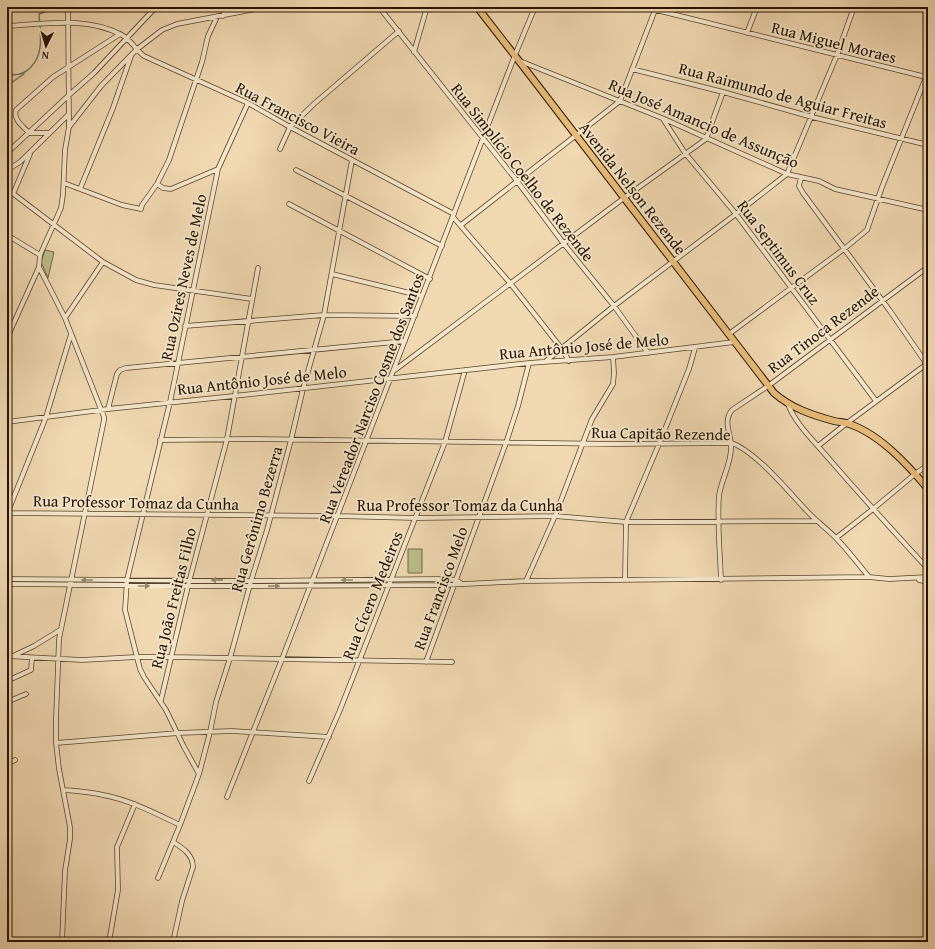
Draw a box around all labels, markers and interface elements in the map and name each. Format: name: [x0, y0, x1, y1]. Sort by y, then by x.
street label: Rua Miguel Moraes: [769, 15, 899, 69]
north arrow: [26, 26, 66, 66]
text: N: [40, 48, 49, 64]
street label: Rua Raimundo de Aguiar Freitas: [676, 56, 890, 134]
street label: Rua José Amancio de Assunção: [605, 72, 803, 174]
street label: Rua Francisco Vieira: [232, 75, 365, 161]
street label: Rua Simplício Coelho de Rezende: [446, 78, 600, 266]
street label: Avenida Nelson Rezende: [573, 116, 693, 260]
street label: Rua Ozires Neves de Melo: [154, 192, 212, 362]
street label: Rua Septimus Cruz: [732, 195, 826, 309]
street label: Rua Vereador Narciso Cosme dos Santos: [312, 269, 430, 527]
street label: Rua Tinoca Rezende: [762, 279, 884, 379]
street label: Rua Antônio José de Melo: [498, 327, 670, 365]
street label: Rua Antônio José de Melo: [176, 359, 348, 401]
street label: Rua Capitão Rezende: [591, 420, 731, 446]
street label: Rua Gerônimo Bezerra: [224, 443, 288, 595]
street label: Rua Professor Tomaz da Cunha: [33, 488, 240, 516]
street label: Rua Professor Tomaz da Cunha: [357, 493, 563, 517]
street label: Rua Francisco Melo: [407, 523, 473, 653]
street label: Rua João Freitas Filho: [144, 525, 202, 671]
street label: Rua Cícero Medeiros: [335, 527, 409, 663]
one-way arrow: [80, 577, 93, 583]
one-way arrow: [210, 577, 223, 583]
one-way arrow: [340, 577, 353, 583]
one-way arrow: [138, 583, 151, 589]
one-way arrow: [268, 583, 281, 589]

